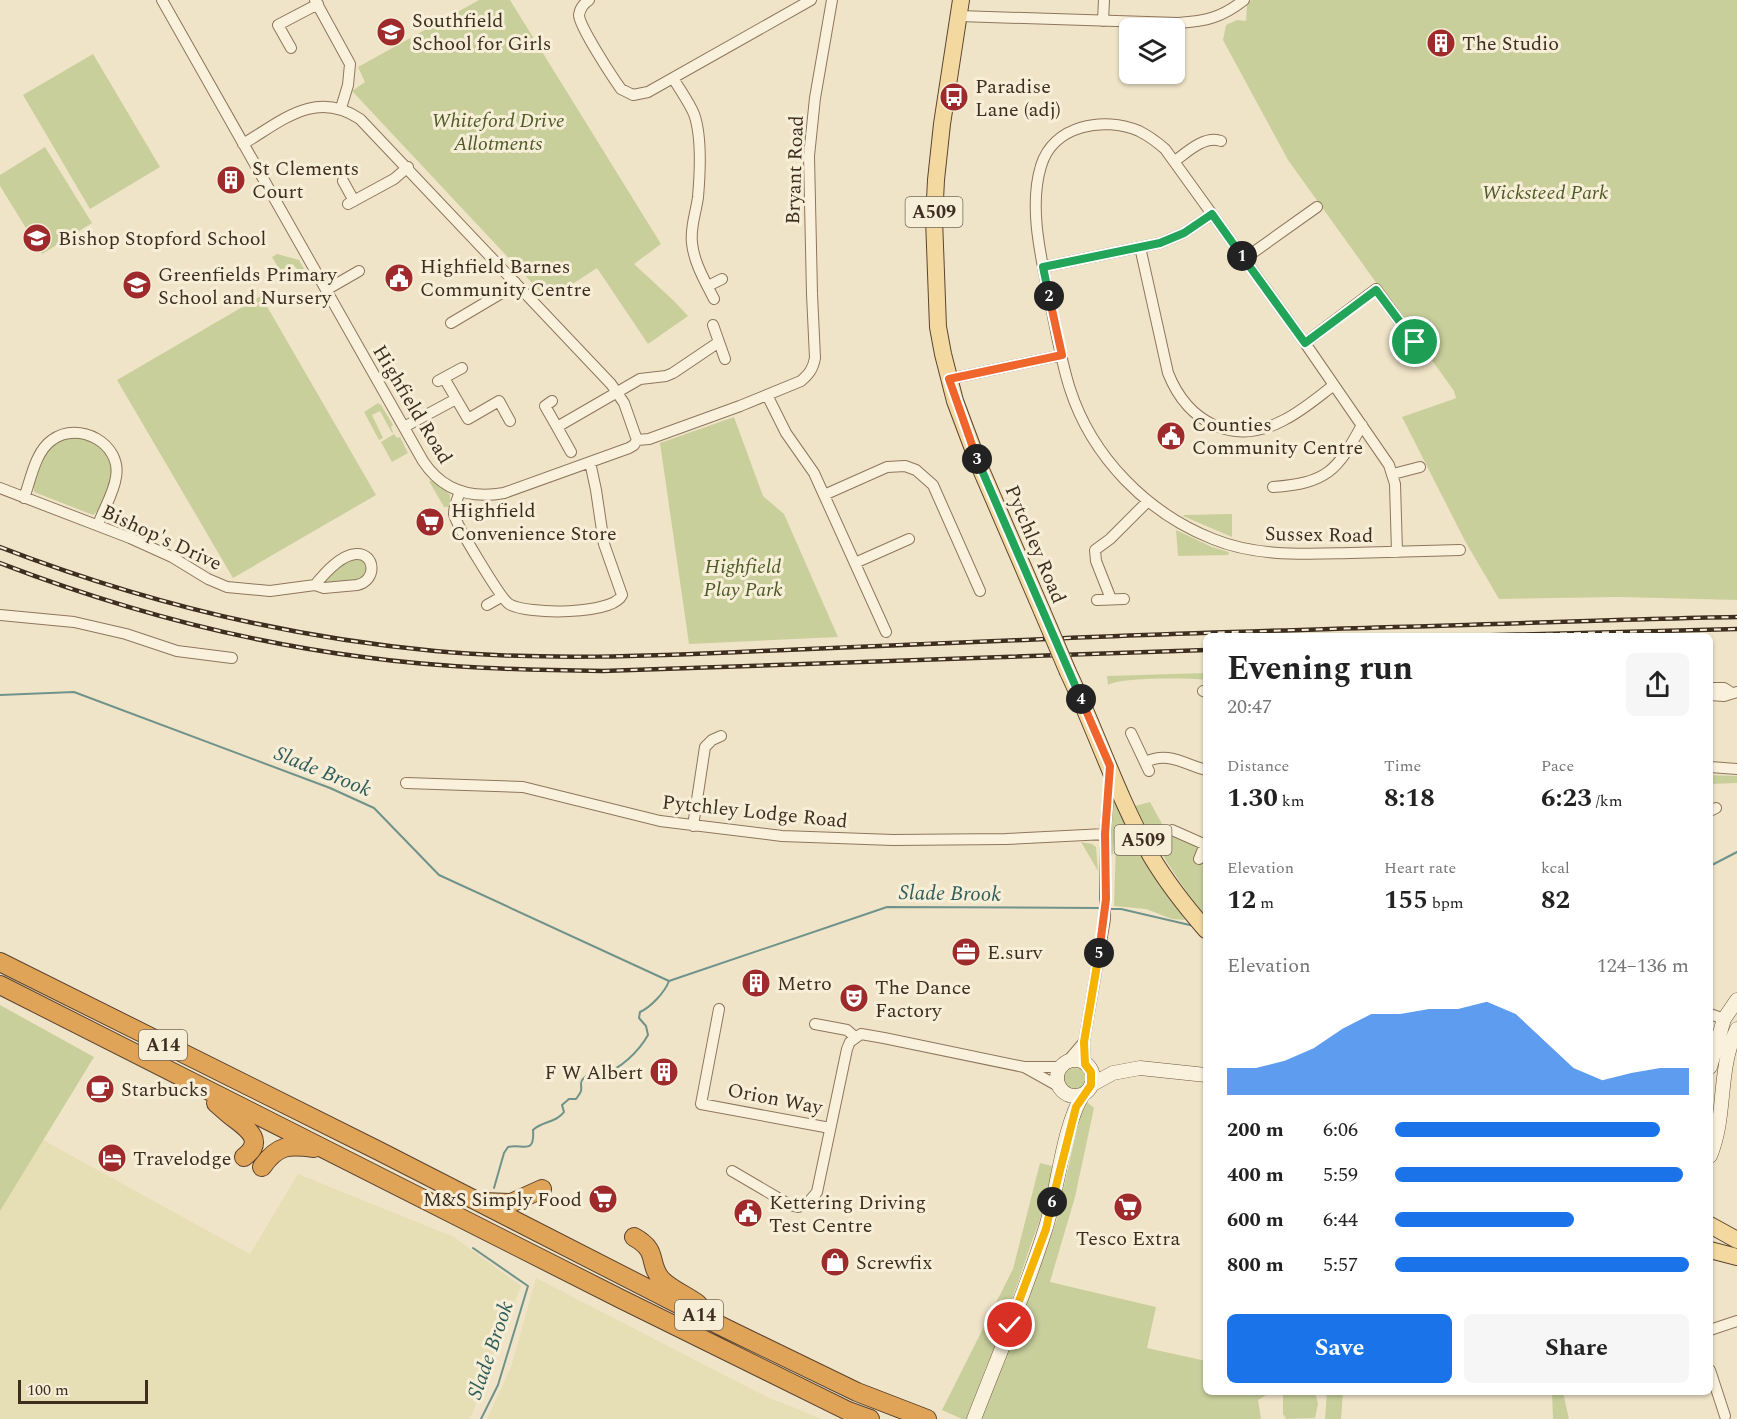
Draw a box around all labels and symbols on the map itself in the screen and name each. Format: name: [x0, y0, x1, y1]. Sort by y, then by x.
place label: Southfield School for Girls: [412, 6, 551, 59]
school or university icon: Southfield School for Girls: [375, 16, 407, 48]
building icon: The Studio: [1425, 27, 1457, 59]
place label: The Studio: [1462, 29, 1559, 59]
place label: Paradise Lane (adj): [975, 72, 1061, 125]
bus stop icon: Paradise Lane (adj): [938, 81, 970, 113]
park label: Whiteford Drive Allotments: [431, 106, 565, 159]
street label: Bryant Road: [778, 115, 812, 225]
place label: St Clements Court: [252, 154, 359, 207]
building icon: St Clements Court: [215, 164, 247, 196]
park label: Wicksteed Park: [1482, 178, 1609, 208]
road number: A509: [906, 197, 962, 227]
school or university icon: Bishop Stopford School: [21, 222, 53, 254]
place label: Bishop Stopford School: [58, 224, 266, 254]
pin: 1: [1227, 241, 1257, 271]
place label: Highfield Barnes Community Centre: [420, 252, 591, 305]
place label: Greenfields Primary School and Nursery: [158, 260, 338, 313]
public building icon: Highfield Barnes Community Centre: [383, 262, 415, 294]
school or university icon: Greenfields Primary School and Nursery: [121, 269, 153, 301]
pin: 2: [1034, 281, 1064, 311]
pin: [1389, 316, 1440, 367]
street label: Highfield Road: [365, 339, 460, 470]
place label: Counties Community Centre: [1192, 410, 1363, 463]
public building icon: Counties Community Centre: [1155, 420, 1187, 452]
pin: 3: [962, 444, 992, 474]
street label: Pytchley Road: [997, 480, 1074, 608]
place label: Highfield Convenience Store: [451, 496, 617, 549]
street label: Bishop's Drive: [97, 497, 227, 579]
supermarket icon: Highfield Convenience Store: [414, 506, 446, 538]
street label: Sussex Road: [1265, 519, 1373, 551]
park label: Highfield Play Park: [703, 552, 783, 605]
pin: 4: [1066, 684, 1096, 714]
water label: Slade Brook: [269, 738, 376, 806]
street label: Pytchley Lodge Road: [661, 787, 849, 837]
road number: A509: [1114, 825, 1172, 855]
water label: Slade Brook: [899, 877, 1002, 911]
office icon: E.surv: [950, 936, 982, 968]
place label: E.surv: [987, 938, 1044, 968]
pin: 5: [1084, 938, 1114, 968]
building icon: Metro: [740, 967, 772, 999]
place label: Metro: [777, 969, 832, 999]
place label: The Dance Factory: [875, 973, 971, 1026]
theatre icon: The Dance Factory: [838, 982, 870, 1014]
road number: A14: [139, 1030, 187, 1060]
building icon: F W Albert: [648, 1056, 680, 1088]
place label: F W Albert: [544, 1058, 643, 1088]
cafe icon: Starbucks: [84, 1073, 116, 1105]
place label: Starbucks: [121, 1075, 208, 1105]
street label: Orion Way: [725, 1075, 826, 1123]
hotel icon: Travelodge: [96, 1142, 128, 1174]
place label: Travelodge: [133, 1144, 231, 1174]
supermarket icon: M&S Simply Food: [587, 1183, 619, 1215]
place label: M&S Simply Food: [423, 1185, 582, 1215]
pin: 6: [1037, 1187, 1067, 1217]
place label: Kettering Driving Test Centre: [769, 1188, 926, 1241]
supermarket icon: Tesco Extra: [1112, 1191, 1144, 1223]
public building icon: Kettering Driving Test Centre: [732, 1197, 764, 1229]
place label: Tesco Extra: [1076, 1224, 1180, 1254]
shop icon: Screwfix: [819, 1246, 851, 1278]
place label: Screwfix: [856, 1248, 932, 1278]
water label: Slade Brook: [459, 1297, 523, 1404]
pin: [984, 1299, 1035, 1350]
road number: A14: [675, 1300, 723, 1330]
scale bar: [18, 1377, 148, 1404]

